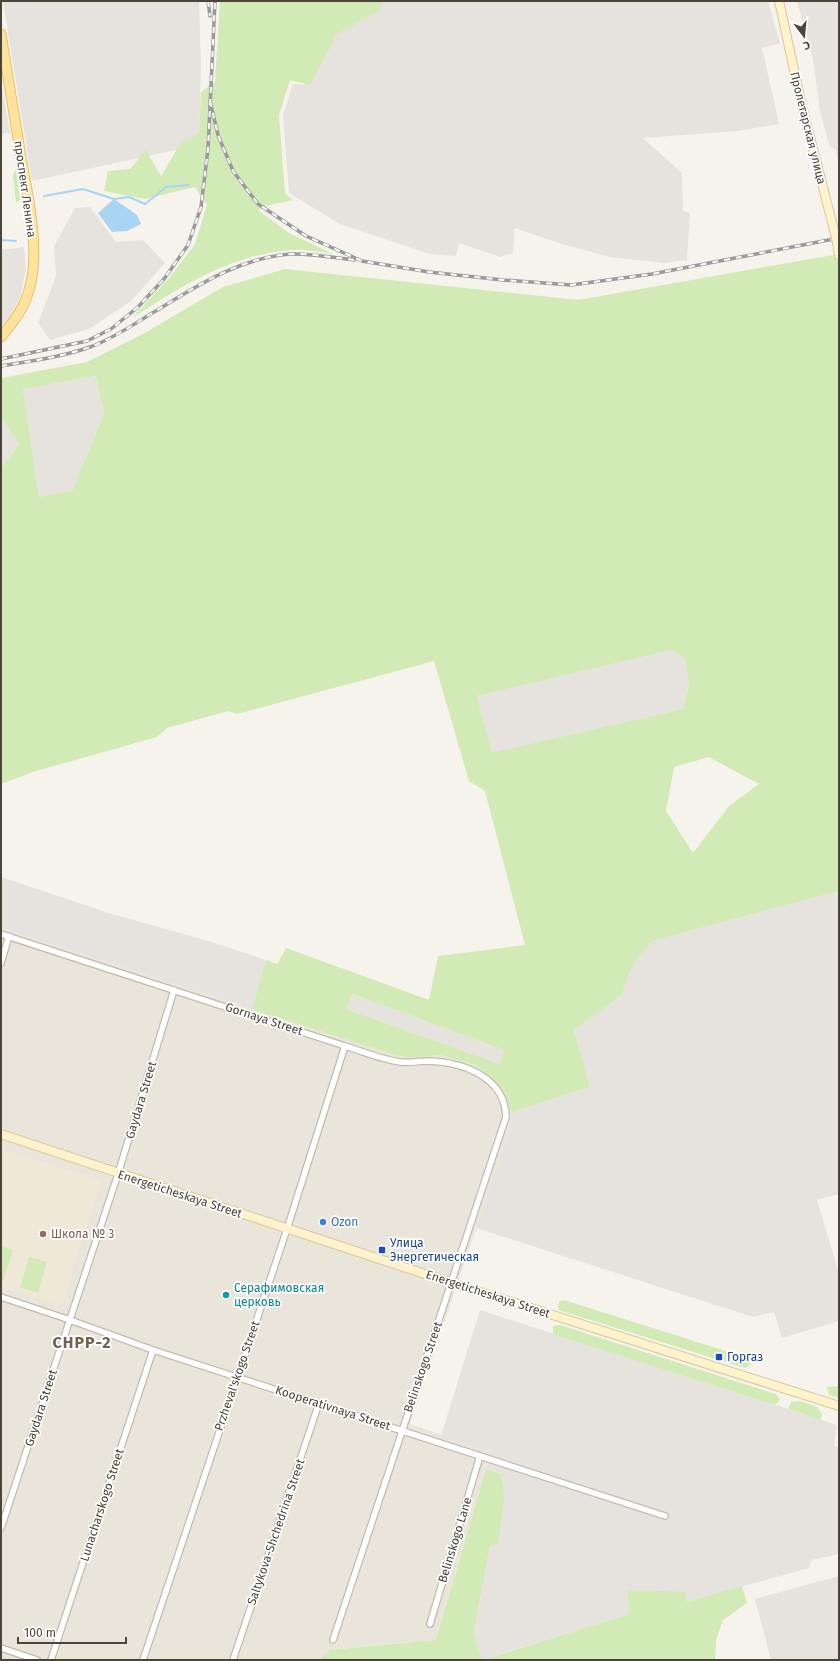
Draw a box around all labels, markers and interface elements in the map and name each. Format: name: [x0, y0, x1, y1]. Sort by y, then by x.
north arrow: [784, 16, 824, 56]
text: С: [801, 38, 811, 52]
street label: Пролетарская улица: [787, 70, 829, 186]
street label: проспект Ленина: [11, 140, 39, 238]
street label: Gornaya Street: [224, 1000, 305, 1038]
street label: Gaydara Street: [123, 1059, 160, 1140]
street label: Energeticheskaya Street: [116, 1167, 245, 1221]
place label: Ozon: [331, 1215, 358, 1229]
marker: Ozon: [318, 1217, 328, 1227]
place label: Школа № 3: [51, 1227, 114, 1241]
marker: Школа № 3: [38, 1229, 48, 1239]
place label: Улица Энергетическая: [390, 1236, 479, 1264]
marker: Улица Энергетическая: [377, 1245, 387, 1255]
street label: Energeticheskaya Street: [424, 1267, 553, 1321]
place label: Серафимовская церковь: [234, 1281, 324, 1309]
marker: Серафимовская церковь: [221, 1290, 231, 1300]
street label: Przheval'skogo Street: [212, 1319, 263, 1433]
street label: Belinskogo Street: [401, 1319, 445, 1414]
district label: CHPP-2: [53, 1333, 111, 1352]
place label: Горгаз: [727, 1350, 763, 1364]
marker: Горгаз: [714, 1352, 724, 1362]
street label: Gaydara Street: [22, 1367, 60, 1448]
street label: Kooperativnaya Street: [274, 1383, 393, 1433]
street label: Lunacharskogo Street: [77, 1446, 127, 1563]
street label: Saltykova-Shchedrina Street: [244, 1457, 308, 1607]
street label: Belinskogo Lane: [435, 1496, 475, 1584]
scale bar: [18, 1619, 126, 1645]
text: 100 m: [24, 1626, 56, 1640]

